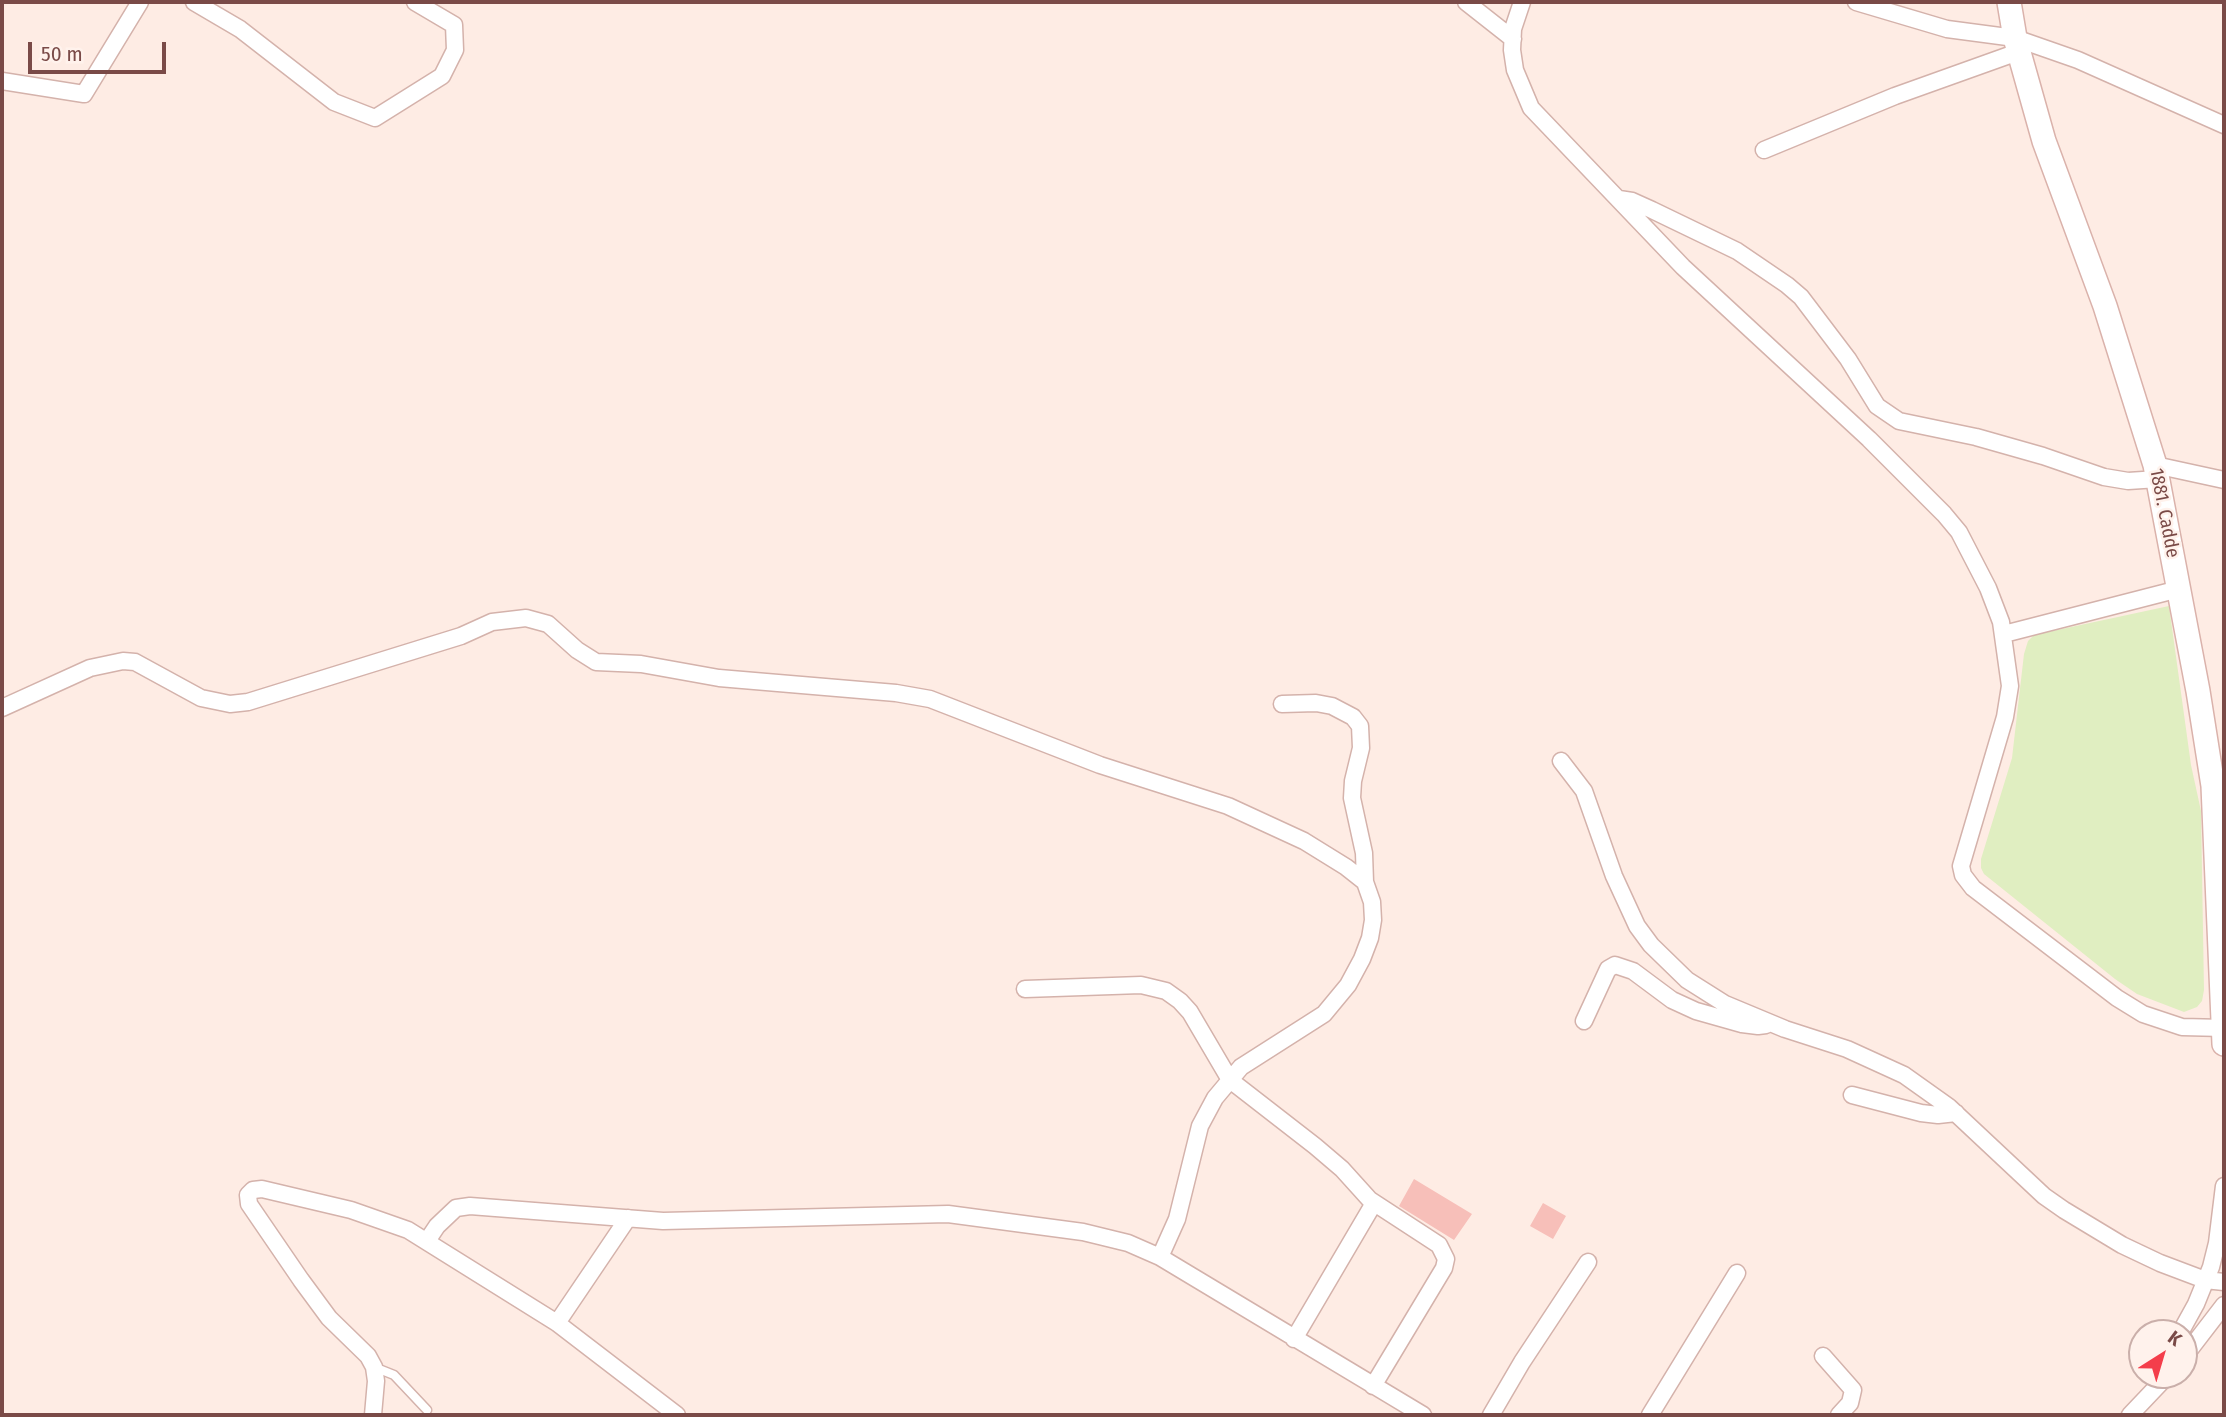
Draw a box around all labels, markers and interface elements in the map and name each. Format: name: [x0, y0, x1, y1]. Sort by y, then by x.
scale bar: [32, 28, 170, 72]
text: 50 m: [41, 41, 83, 67]
street label: 1881. Cadde: [2144, 466, 2184, 560]
north arrow: [2128, 1319, 2198, 1389]
text: K: [2163, 1326, 2186, 1351]

